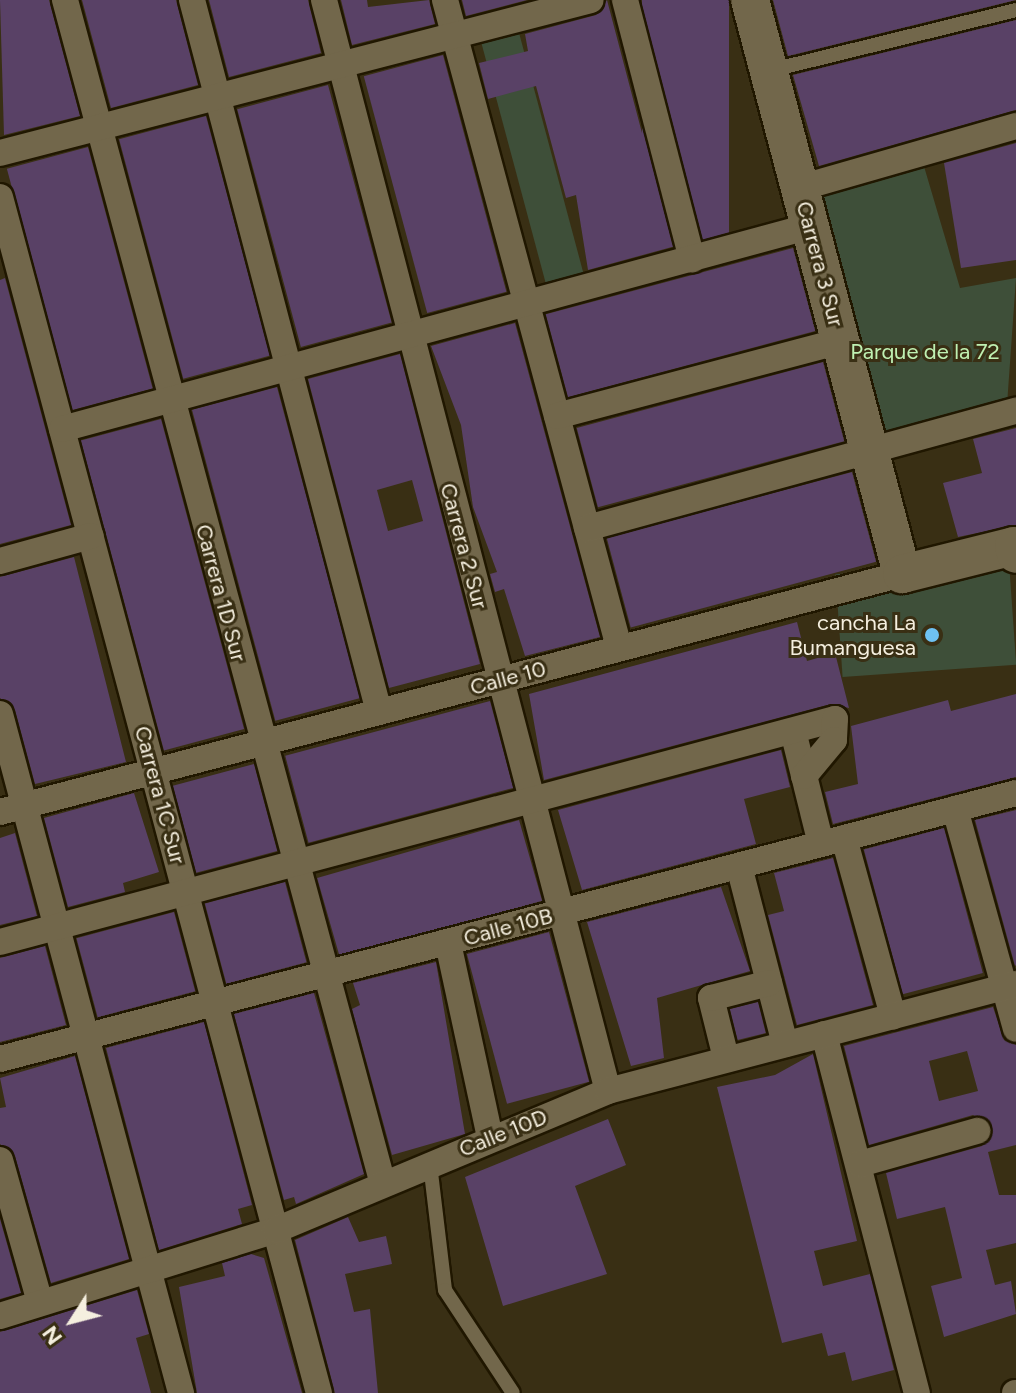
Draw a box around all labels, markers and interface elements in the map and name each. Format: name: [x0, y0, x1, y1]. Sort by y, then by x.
street label: Carrera 3 Sur: [791, 198, 849, 330]
park label: Parque de la 72: [850, 339, 1000, 365]
street label: Carrera 2 Sur: [435, 480, 493, 612]
street label: Carrera 1D Sur: [190, 522, 252, 664]
place label: cancha La Bumanguesa: [789, 609, 916, 660]
marker: cancha La Bumanguesa: [923, 626, 941, 644]
street label: Calle 10: [467, 655, 549, 701]
street label: Carrera 1C Sur: [129, 723, 191, 867]
street label: Calle 10B: [461, 902, 555, 952]
street label: Calle 10D: [455, 1103, 551, 1163]
north arrow: [32, 1281, 112, 1361]
text: N: [36, 1321, 68, 1350]

